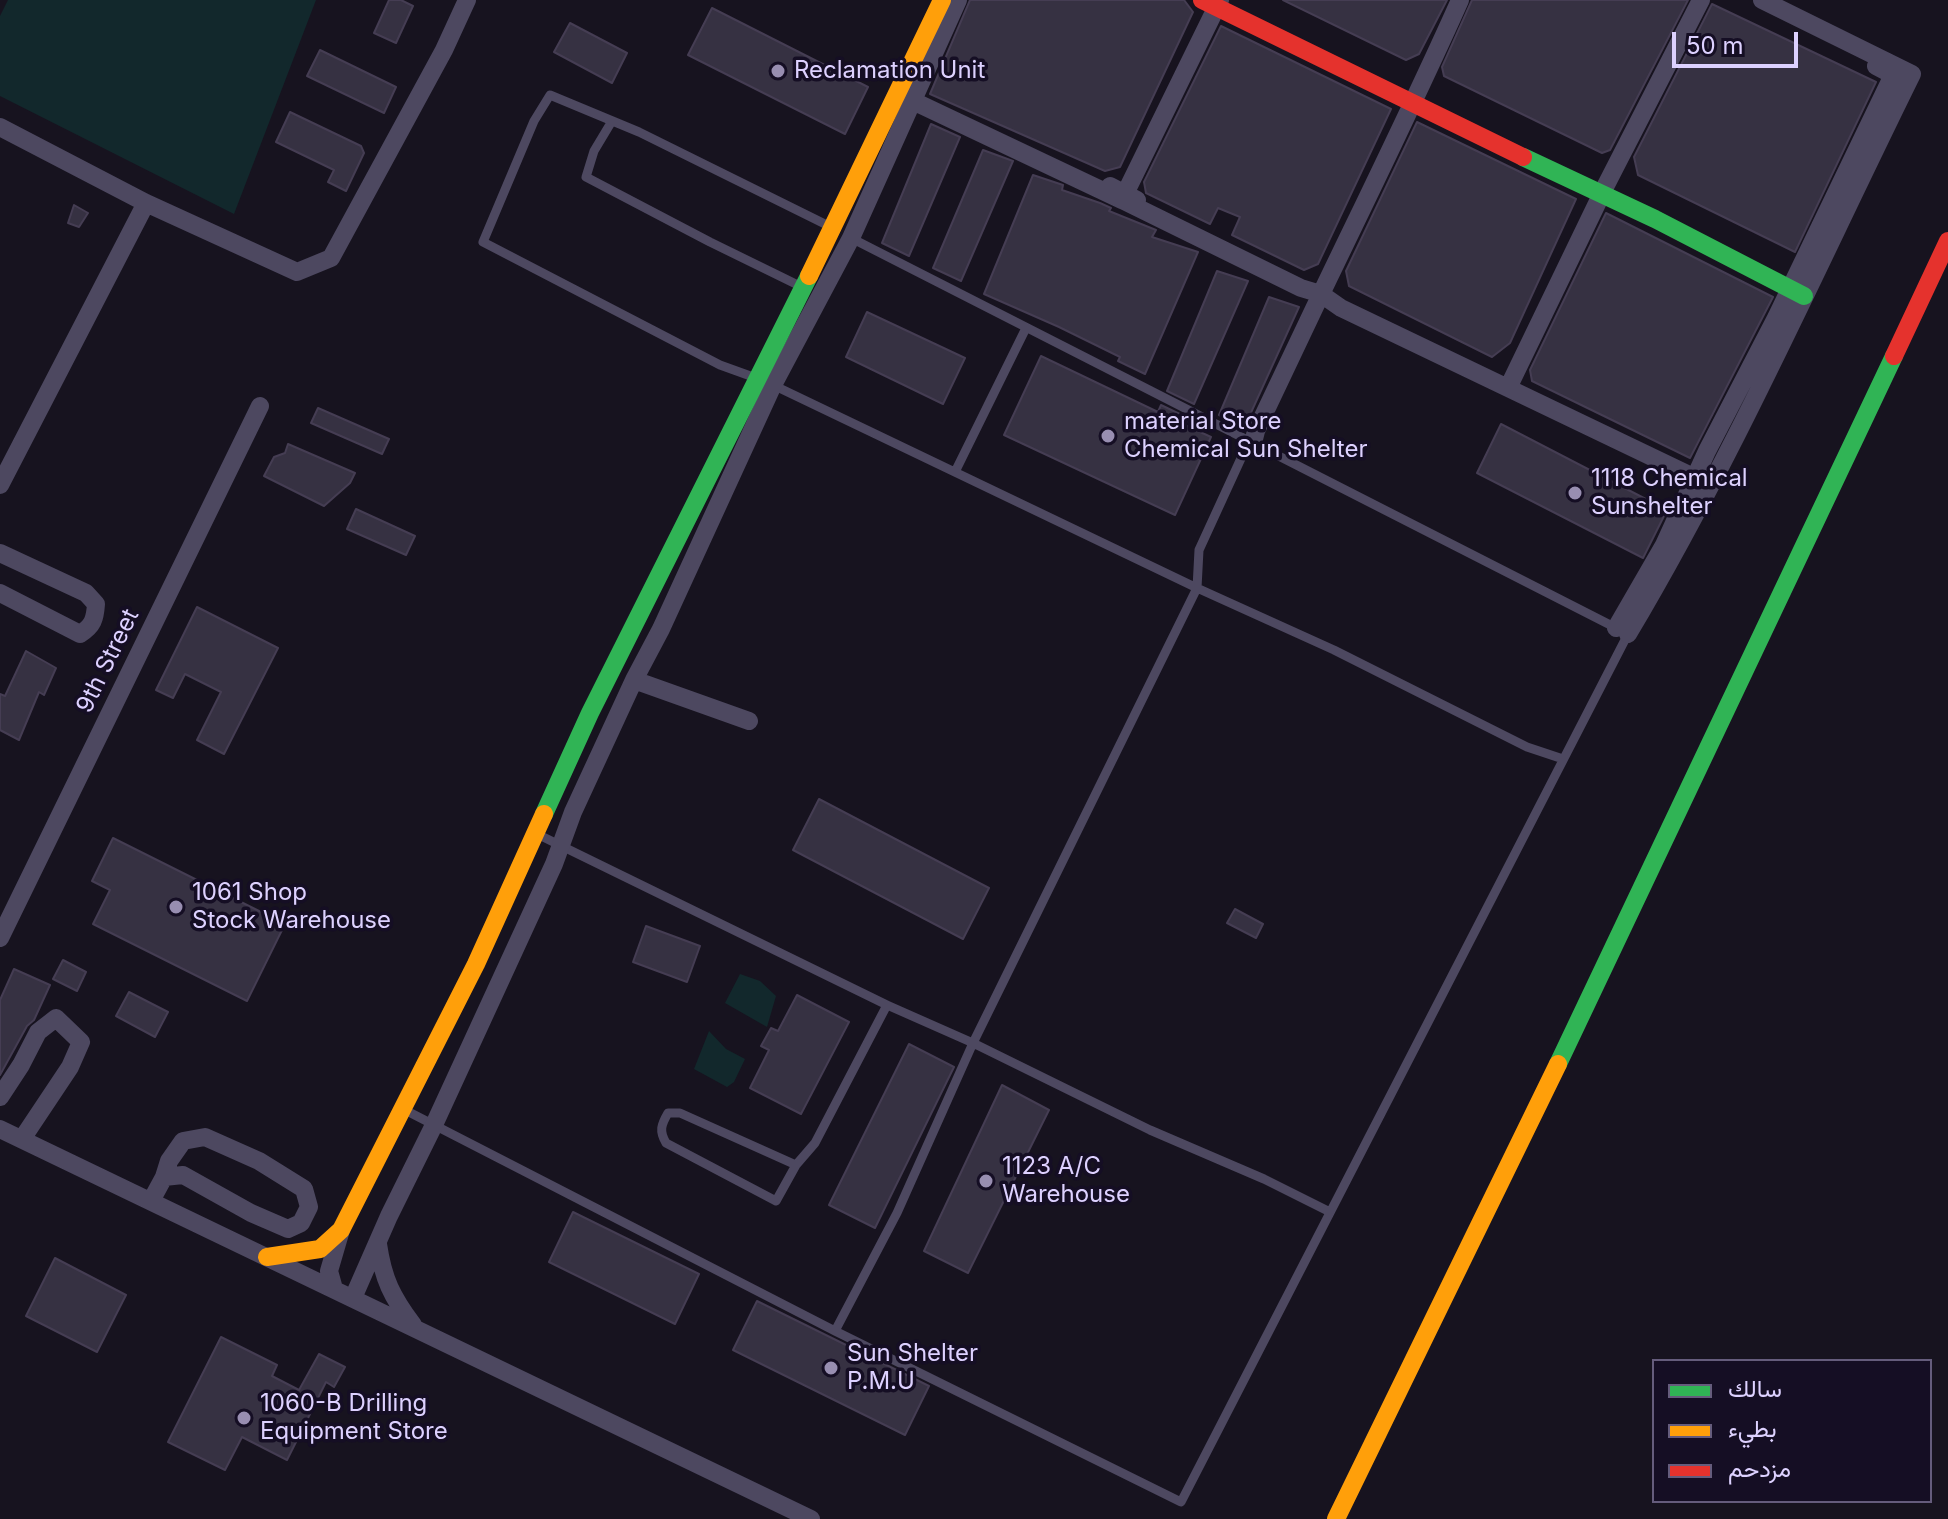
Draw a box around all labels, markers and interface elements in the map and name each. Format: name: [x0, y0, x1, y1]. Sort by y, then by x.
scale bar: [1676, 16, 1802, 66]
text: 50 m: [1686, 31, 1744, 60]
place label: Reclamation Unit: [794, 57, 985, 85]
marker: Reclamation Unit: [769, 62, 787, 80]
place label: material Store Chemical Sun Shelter: [1124, 408, 1367, 464]
marker: material Store Chemical Sun Shelter: [1099, 427, 1117, 445]
place label: 1118 Chemical Sunshelter: [1591, 465, 1748, 521]
marker: 1118 Chemical Sunshelter: [1566, 484, 1584, 502]
street label: 9th Street: [71, 604, 145, 718]
place label: 1061 Shop Stock Warehouse: [192, 879, 391, 935]
marker: 1061 Shop Stock Warehouse: [167, 898, 185, 916]
place label: 1123 A/C Warehouse: [1002, 1153, 1130, 1209]
marker: 1123 A/C Warehouse: [977, 1172, 995, 1190]
place label: Sun Shelter P.M.U: [847, 1340, 978, 1396]
marker: Sun Shelter P.M.U: [822, 1359, 840, 1377]
legend: [1652, 1359, 1932, 1503]
text: سالك: [1728, 1374, 1782, 1403]
place label: 1060-B Drilling Equipment Store: [260, 1390, 448, 1446]
marker: 1060-B Drilling Equipment Store: [235, 1409, 253, 1427]
text: بطيء: [1728, 1414, 1777, 1443]
text: مزدحم: [1728, 1454, 1791, 1483]

